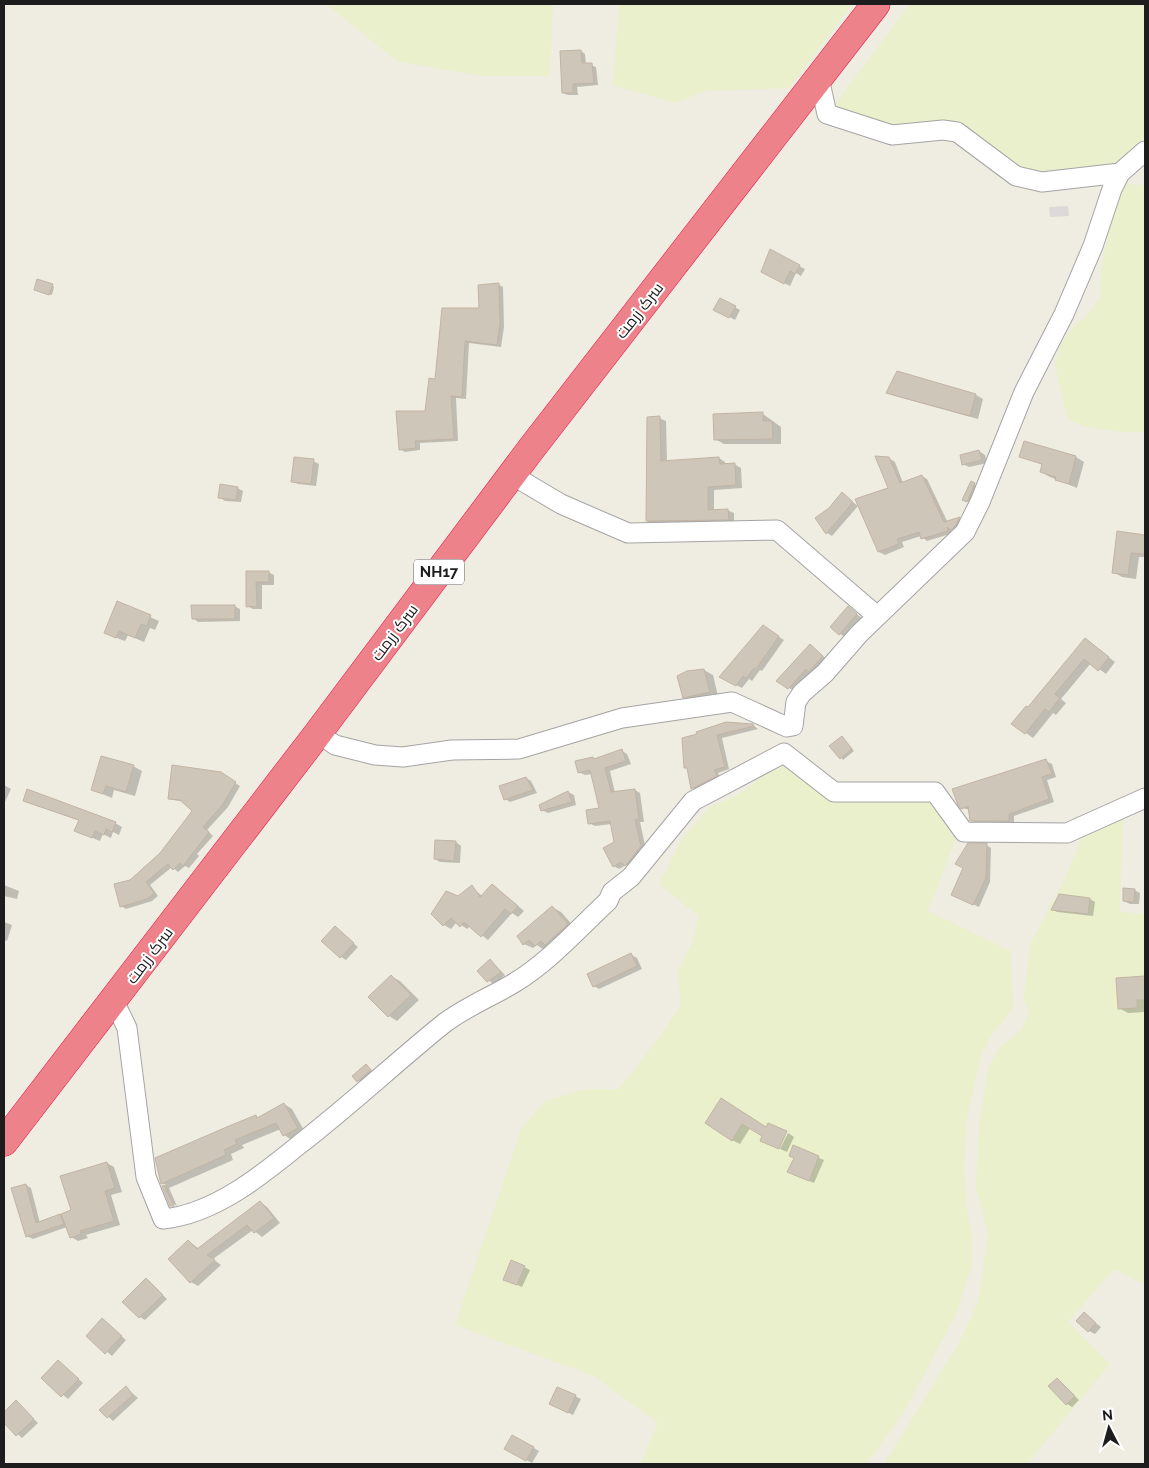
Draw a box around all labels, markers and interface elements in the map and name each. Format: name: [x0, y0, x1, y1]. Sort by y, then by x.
street label: سرک زرمت: [612, 278, 667, 342]
road number: NH17: [414, 560, 464, 584]
street label: سرک زرمت: [367, 600, 422, 664]
street label: سرک زرمت: [122, 923, 177, 987]
north arrow: [1084, 1403, 1134, 1453]
text: N: [1101, 1407, 1114, 1424]

